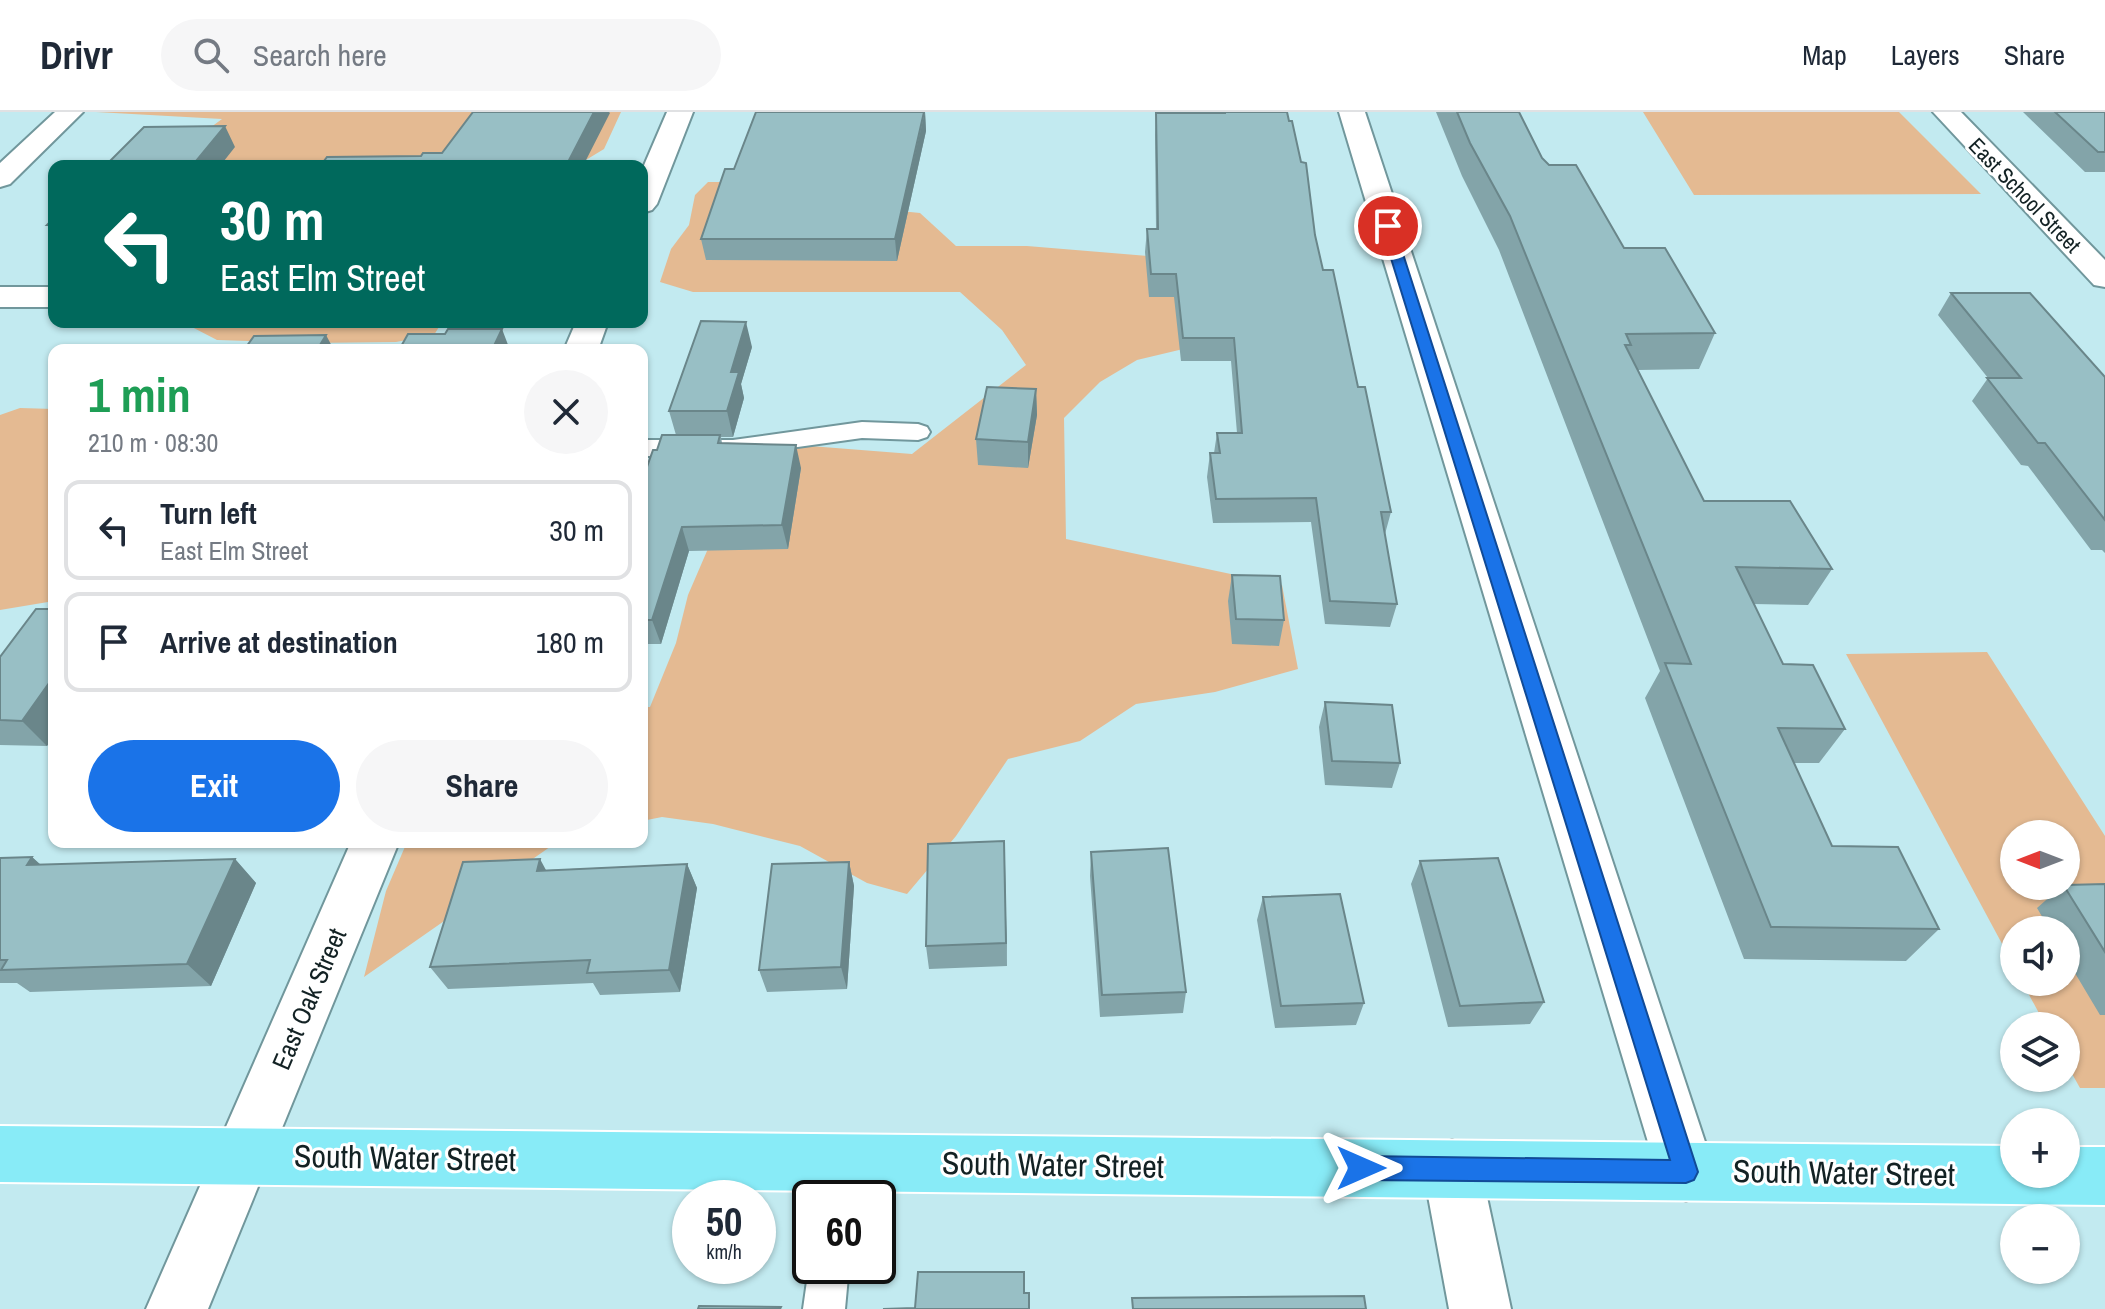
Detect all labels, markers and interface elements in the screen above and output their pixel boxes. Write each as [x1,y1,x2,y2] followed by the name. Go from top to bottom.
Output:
[161,19,721,91] search box
[40,30,113,81] text: Drivr
[189,33,233,77] icon: search
[253,35,387,75] text: Search here
[1802,36,1847,74] text: Map
[1891,36,1960,74] text: Layers
[2004,36,2065,74] text: Share
[1962,131,2088,259] street label: East School Street
[220,182,325,257] text: 30 m
[88,192,192,296] icon: left
[1354,192,1422,260] pin
[1366,204,1410,248] icon: arrive
[220,254,425,302] text: East Elm Street
[88,362,191,427] text: 1 min
[524,370,608,454] button: close
[88,425,218,460] text: 210 m · 08:30
[160,493,257,533] text: Turn left
[92,508,136,552] icon: left
[549,510,604,550] text: 30 m
[160,533,308,568] text: East Elm Street
[92,620,136,664] icon: arrive
[160,622,398,662] text: Arrive at destination
[536,622,604,662] text: 180 m
[88,740,340,832] button: Exit
[356,740,608,832] button: Share
[2000,820,2080,900] north arrow
[2000,820,2080,1284] map controls
[2000,916,2080,996] button: sound
[263,923,354,1075] street label: East Oak Street
[2000,1012,2080,1092] button: layers
[2000,1108,2080,1188] button: +
[1319,1126,1403,1210] position arrow
[294,1134,516,1181] street label: South Water Street
[942,1141,1164,1188] street label: South Water Street
[1733,1149,1955,1196] street label: South Water Street
[792,1180,896,1284] speed limit sign: 60
[706,1195,742,1248] text: 50
[2000,1204,2080,1284] button: −
[706,1238,742,1265] text: km/h

